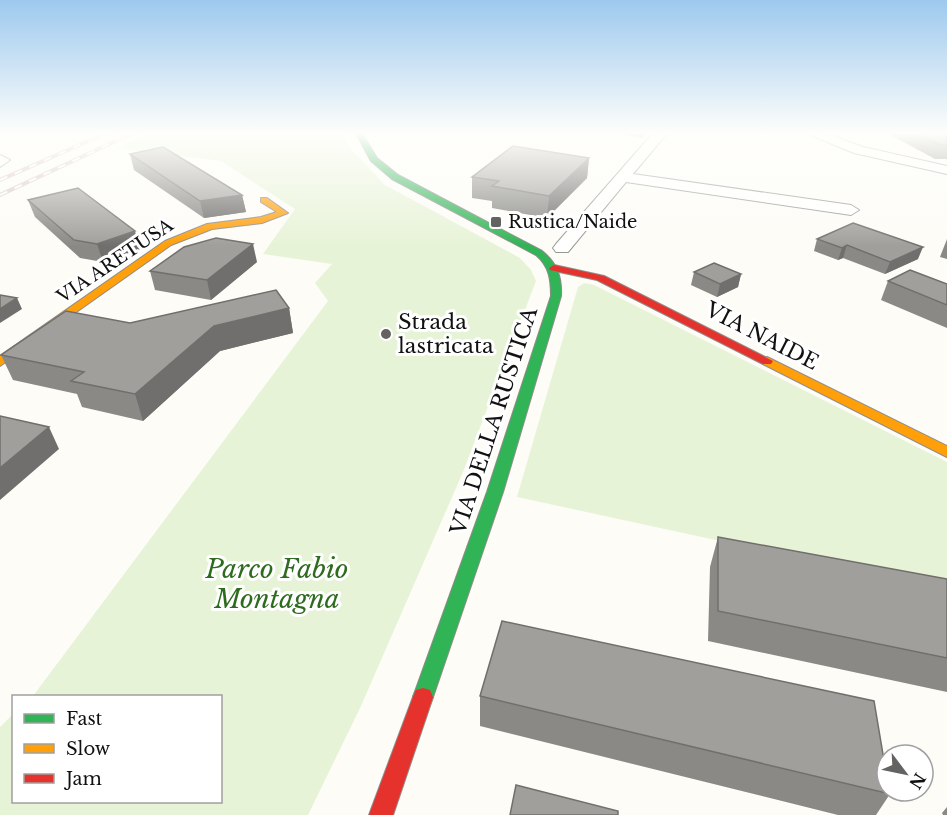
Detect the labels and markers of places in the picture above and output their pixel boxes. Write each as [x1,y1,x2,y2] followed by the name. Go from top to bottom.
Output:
[508,211,637,233] place label: Rustica/Naide
[489,215,503,229] marker: Rustica/Naide
[398,309,494,359] place label: Strada lastricata
[379,327,393,341] marker: Strada lastricata

